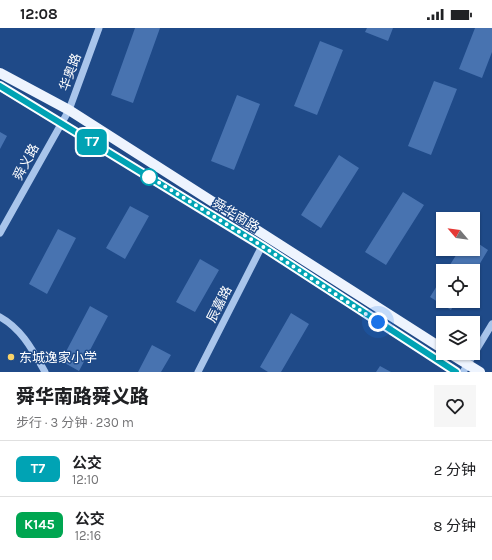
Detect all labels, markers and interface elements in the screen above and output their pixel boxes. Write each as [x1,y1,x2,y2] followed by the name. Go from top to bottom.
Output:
[20,5,58,23] text: 12:08
[56,51,84,93] street label: 华奥路
[74,129,110,155] line badge: T7
[85,133,99,150] text: T7
[10,141,42,183] street label: 舜义路
[140,168,158,186] unlabelled marker
[210,195,262,235] street label: 舜华南路
[436,212,480,256] north arrow
[436,212,480,360] map controls
[436,264,480,308] button: locate
[203,283,235,325] street label: 辰嘉路
[368,312,388,332] your location
[436,316,480,360] button: layers
[19,350,97,365] place label: 东城逸家小学
[6,352,16,362] marker: 东城逸家小学
[434,385,476,427] button: heart
[16,386,149,408] text: 舜华南路舜义路
[16,415,134,430] text: 步行 · 3 分钟 · 230 m
[72,454,102,472] text: 公交
[31,460,45,477] text: T7
[434,461,476,479] text: 2 分钟
[72,472,99,487] text: 12:10
[75,510,105,528] text: 公交
[24,516,55,533] text: K145
[433,517,476,535] text: 8 分钟
[75,528,101,543] text: 12:16

